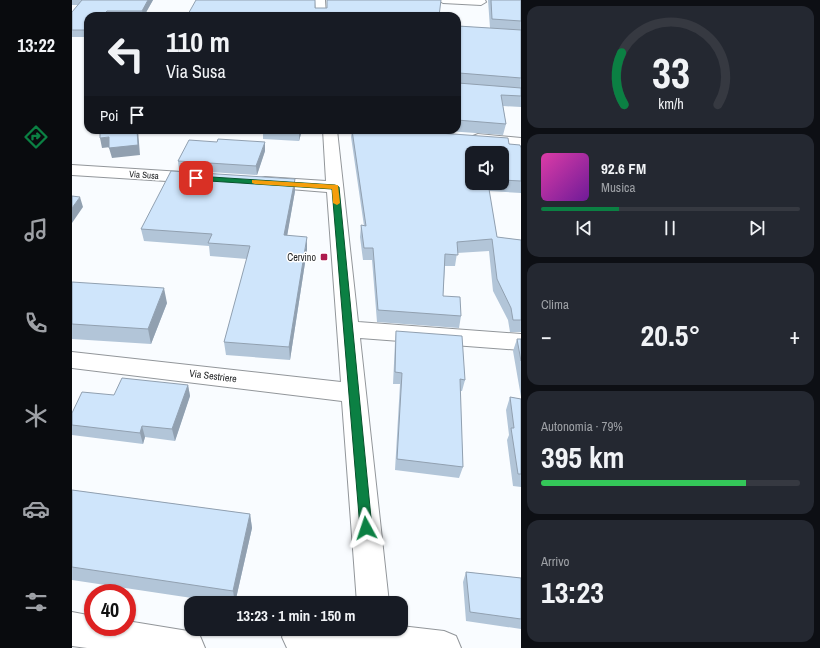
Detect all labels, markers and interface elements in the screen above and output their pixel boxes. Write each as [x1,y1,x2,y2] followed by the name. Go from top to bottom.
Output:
[166,23,230,61] text: 110 m
[100,28,152,80] icon: left
[17,33,55,58] text: 13:22
[652,45,689,101] text: 33
[166,59,226,84] text: Via Susa
[658,94,683,113] text: km/h
[126,104,148,126] icon: arrive
[100,105,118,126] text: Poi
[22,123,50,151] icon: directions
[465,146,509,190] map controls
[465,146,509,190] button: sound
[601,158,646,179] text: 92.6 FM
[179,161,213,195] pin
[185,167,207,189] icon: arrive
[129,168,159,182] street label: Via Susa
[601,179,635,196] text: Musica
[22,216,50,244] icon: music
[573,217,595,239] icon: previous
[659,217,681,239] icon: pause
[746,217,768,239] icon: next
[287,251,316,264] place label: Cervino
[319,252,329,262] marker: Cervino
[541,296,569,313] text: Clima
[22,309,50,337] icon: phone
[641,315,700,355] text: 20.5°
[541,321,552,351] text: −
[789,321,800,351] text: +
[189,367,238,385] street label: Via Sestriere
[22,402,50,430] icon: climate
[541,418,623,435] text: Autonomia · 79%
[541,437,624,477] text: 395 km
[22,495,50,523] icon: car
[345,507,387,549] position arrow
[541,553,569,570] text: Arrivo
[541,572,604,612] text: 13:23
[84,584,136,636] speed limit sign: 40
[22,588,50,616] icon: filters
[237,605,355,626] text: 13:23 · 1 min · 150 m

